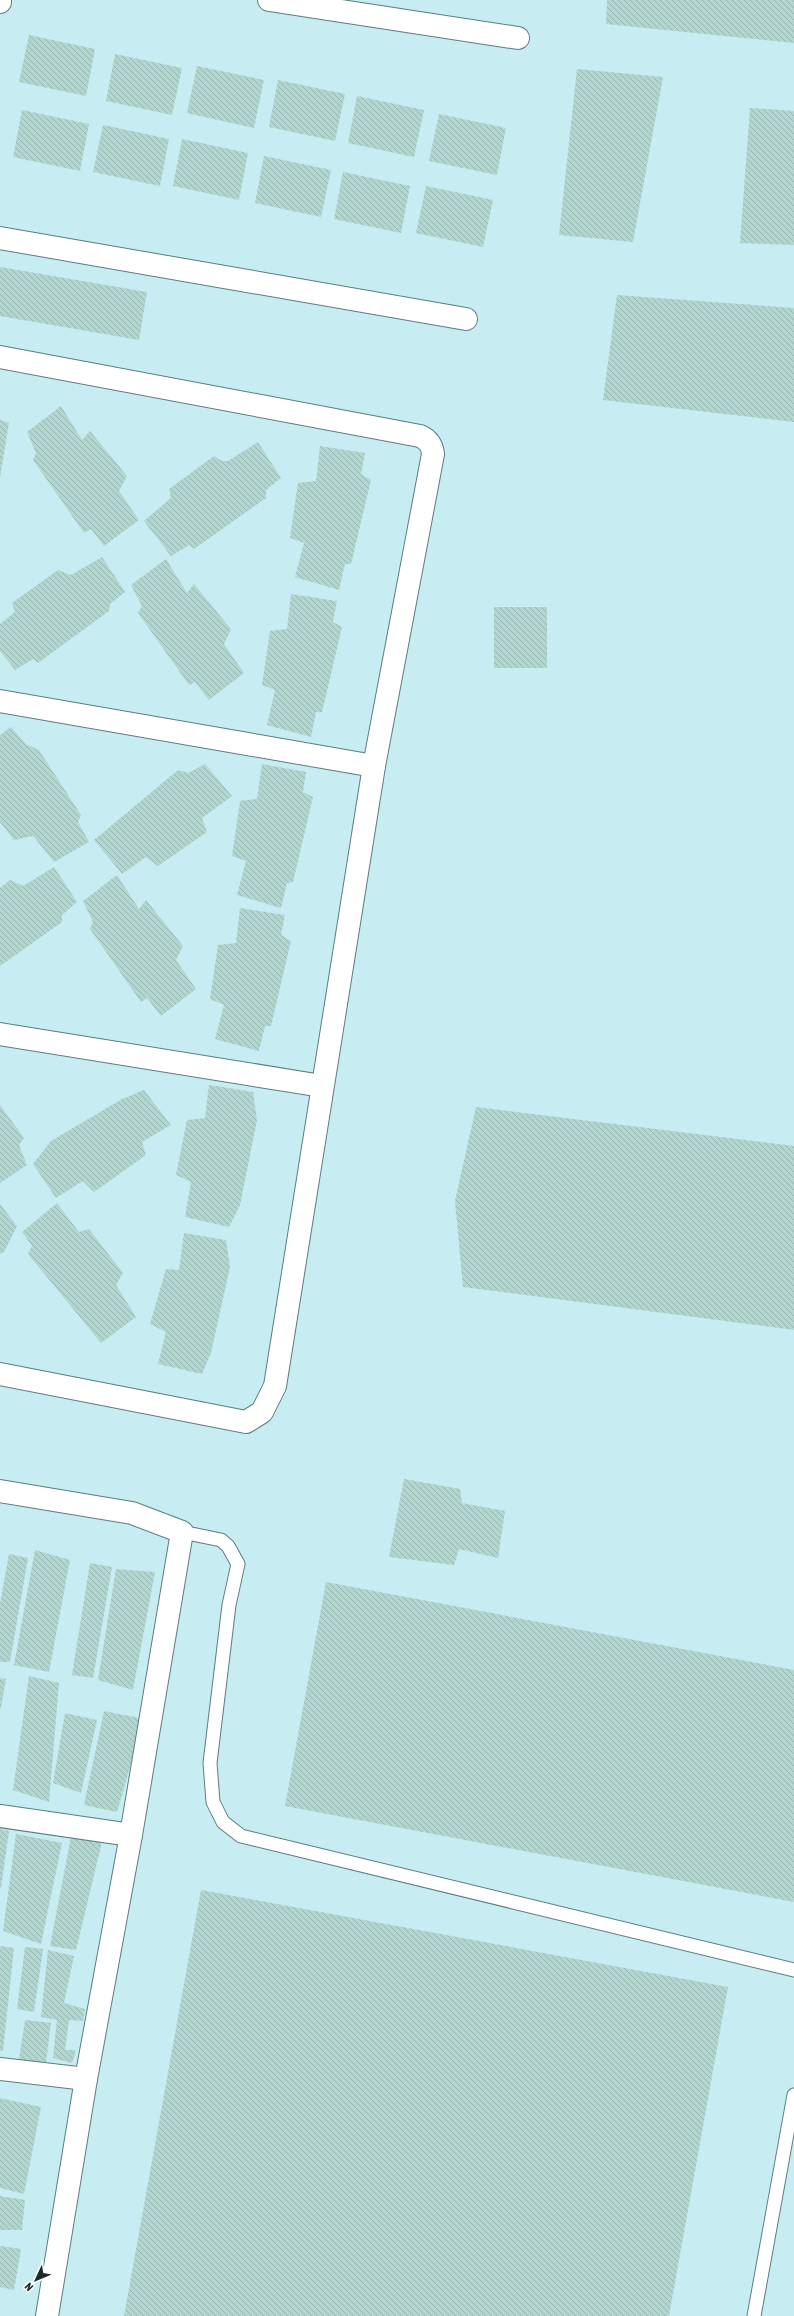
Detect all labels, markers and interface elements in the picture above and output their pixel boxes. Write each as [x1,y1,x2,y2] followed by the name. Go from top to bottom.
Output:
[16,2260,56,2300] north arrow
[22,2280,35,2293] text: N

